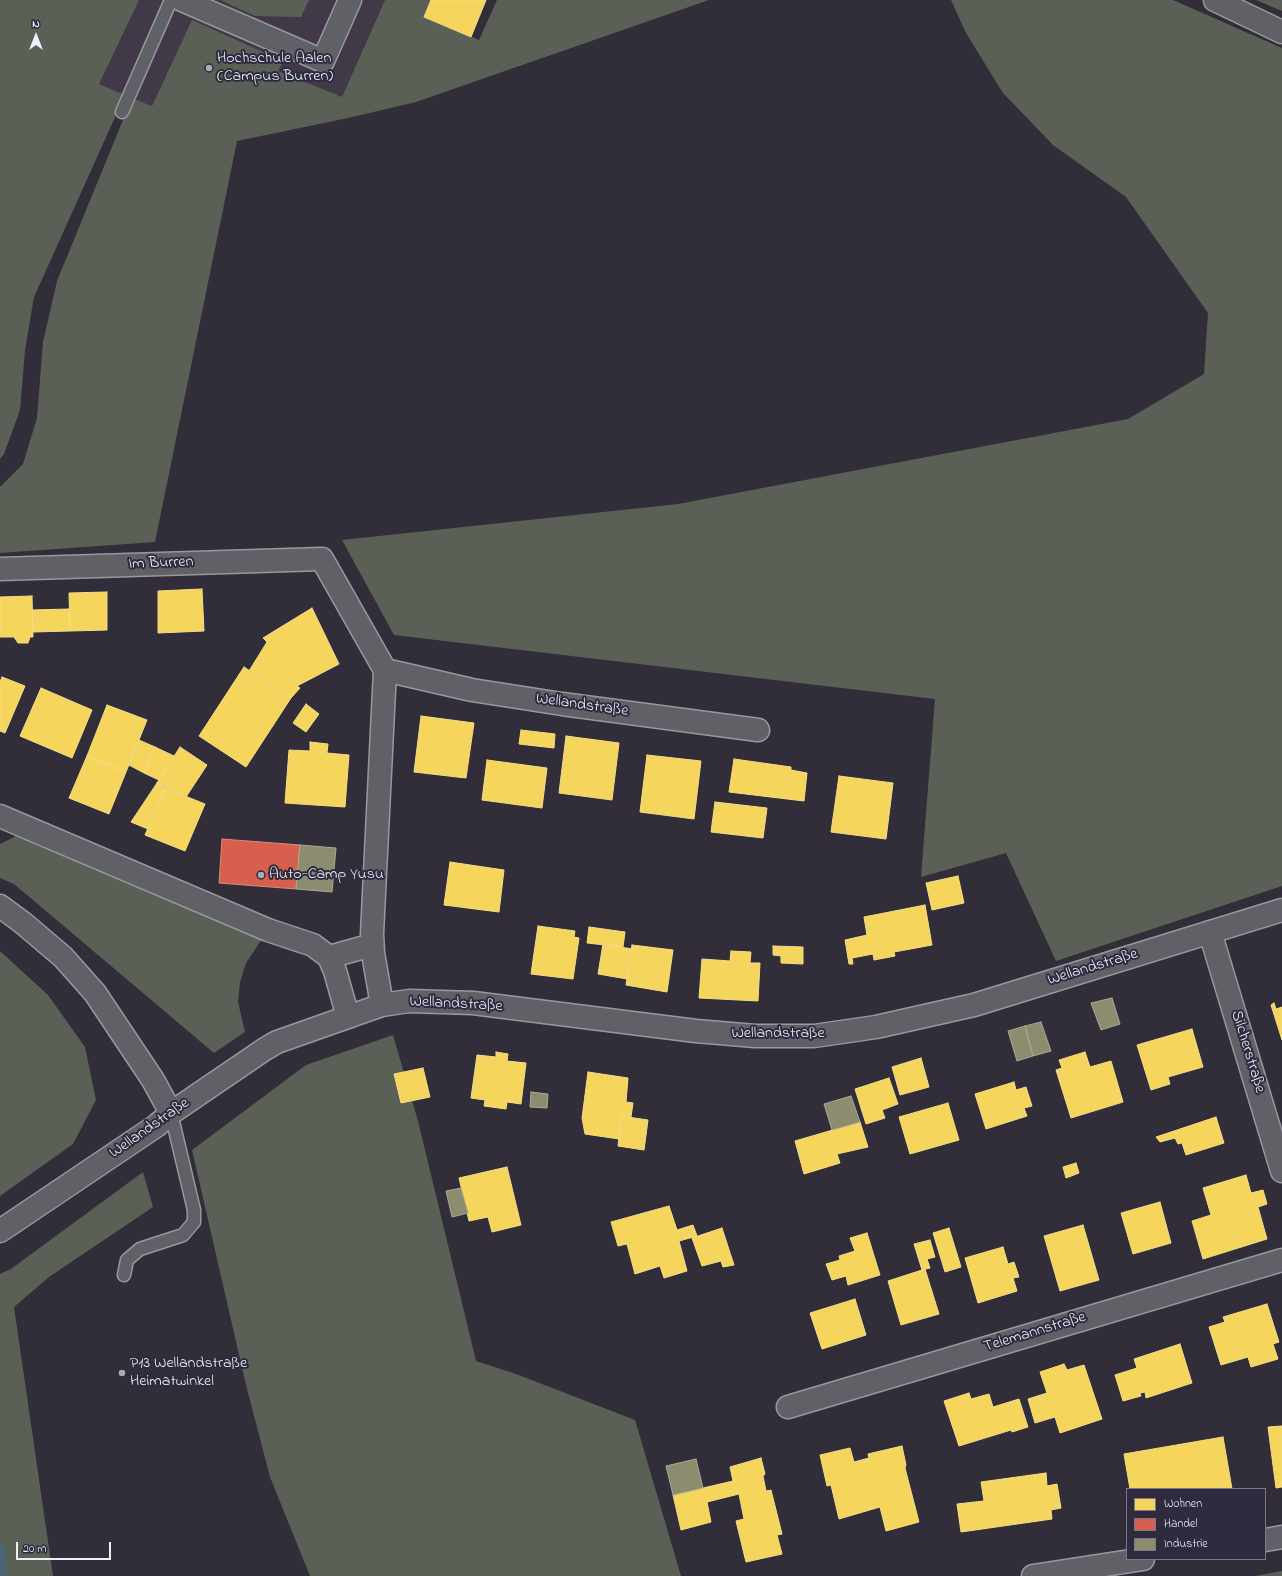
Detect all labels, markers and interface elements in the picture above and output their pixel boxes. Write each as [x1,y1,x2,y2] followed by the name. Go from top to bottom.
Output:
[16,16,56,56] north arrow
[32,16,40,32] text: N
[217,49,333,87] place label: Hochschule Aalen (Campus Burren)
[204,63,214,73] marker: Hochschule Aalen (Campus Burren)
[128,553,194,575] street label: Im Burren
[535,690,629,722] street label: Wellandstraße
[269,865,384,885] place label: Auto-Camp Yusu
[256,870,266,880] marker: Auto-Camp Yusu
[1046,945,1140,991] street label: Wellandstraße
[409,993,503,1017] street label: Wellandstraße
[1225,1008,1269,1096] street label: Silcherstraße
[731,1024,825,1044] street label: Wellandstraße
[106,1094,194,1164] street label: Wellandstraße
[982,1308,1088,1358] street label: Telemannstraße
[130,1354,247,1392] place label: P13 Wellandstraße Heimatwinkel
[117,1368,127,1378] marker: P13 Wellandstraße Heimatwinkel
[1126,1488,1266,1560] legend
[1164,1495,1202,1513] text: Wohnen
[1164,1515,1198,1533] text: Handel
[18,1534,113,1560] scale bar
[1164,1535,1208,1553] text: Industrie
[23,1540,46,1558] text: 20 m

